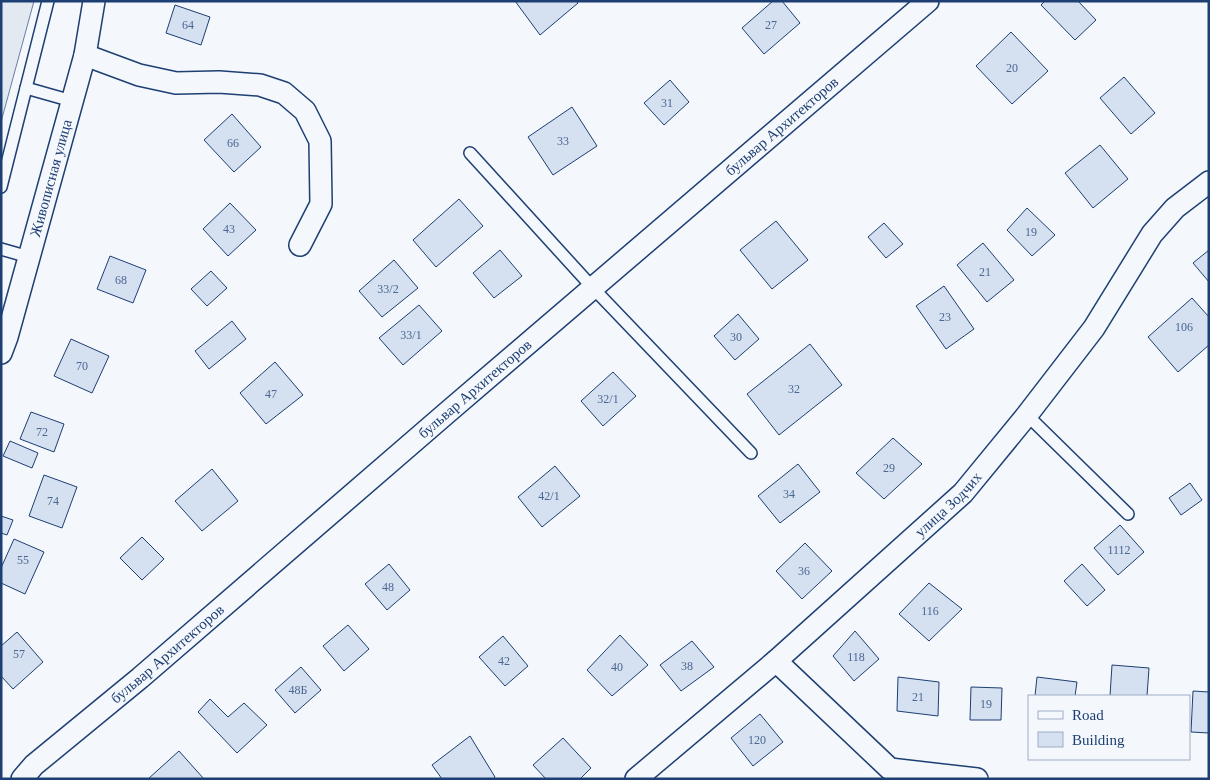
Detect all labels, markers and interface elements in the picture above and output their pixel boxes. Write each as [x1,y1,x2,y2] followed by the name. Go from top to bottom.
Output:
[182,18,194,32] house number: 64
[765,18,777,32] house number: 27
[1006,61,1018,75] house number: 20
[722,74,841,179] street label: бульвар Архитекторов
[661,96,673,110] house number: 31
[27,117,75,239] street label: Живописная улица
[557,134,569,148] house number: 33
[227,136,239,150] house number: 66
[223,222,235,236] house number: 43
[1025,225,1037,239] house number: 19
[979,265,991,279] house number: 21
[115,273,127,287] house number: 68
[377,282,399,296] house number: 33/2
[939,310,951,324] house number: 23
[1175,320,1193,334] house number: 106
[400,328,422,342] house number: 33/1
[730,330,742,344] house number: 30
[415,336,534,442] street label: бульвар Архитекторов
[76,359,88,373] house number: 70
[788,382,800,396] house number: 32
[265,387,277,401] house number: 47
[597,392,619,406] house number: 32/1
[36,425,48,439] house number: 72
[883,461,895,475] house number: 29
[912,469,985,540] street label: улица Зодчих
[783,487,795,501] house number: 34
[538,489,560,503] house number: 42/1
[47,494,59,508] house number: 74
[1107,543,1131,557] house number: 1112
[17,553,29,567] house number: 55
[798,564,810,578] house number: 36
[382,580,394,594] house number: 48
[108,601,227,707] street label: бульвар Архитекторов
[921,604,939,618] house number: 116
[13,647,25,661] house number: 57
[847,650,865,664] house number: 118
[498,654,510,668] house number: 42
[681,659,693,673] house number: 38
[611,660,623,674] house number: 40
[289,683,308,697] house number: 48Б
[912,690,924,704] house number: 21
[1028,695,1190,760] legend
[980,697,992,711] house number: 19
[1072,707,1104,723] text: Road
[1072,732,1125,748] text: Building
[748,733,766,747] house number: 120

